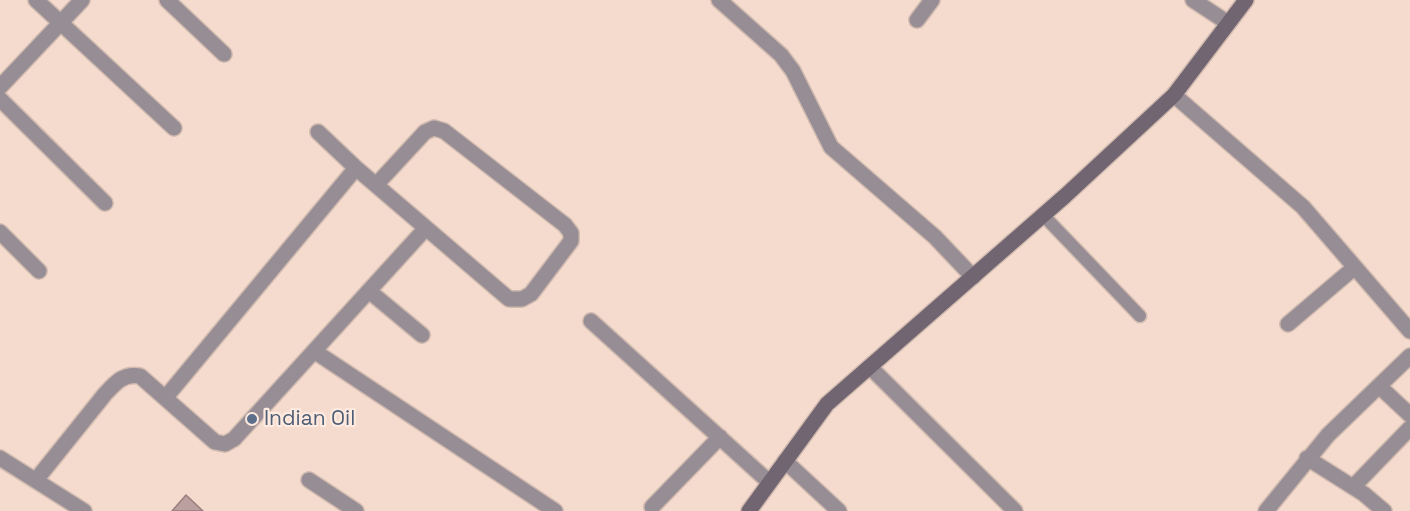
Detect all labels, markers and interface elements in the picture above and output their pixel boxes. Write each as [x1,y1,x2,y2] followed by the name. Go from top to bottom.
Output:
[264,406,355,432] place label: Indian Oil
[245,412,259,426] marker: Indian Oil

